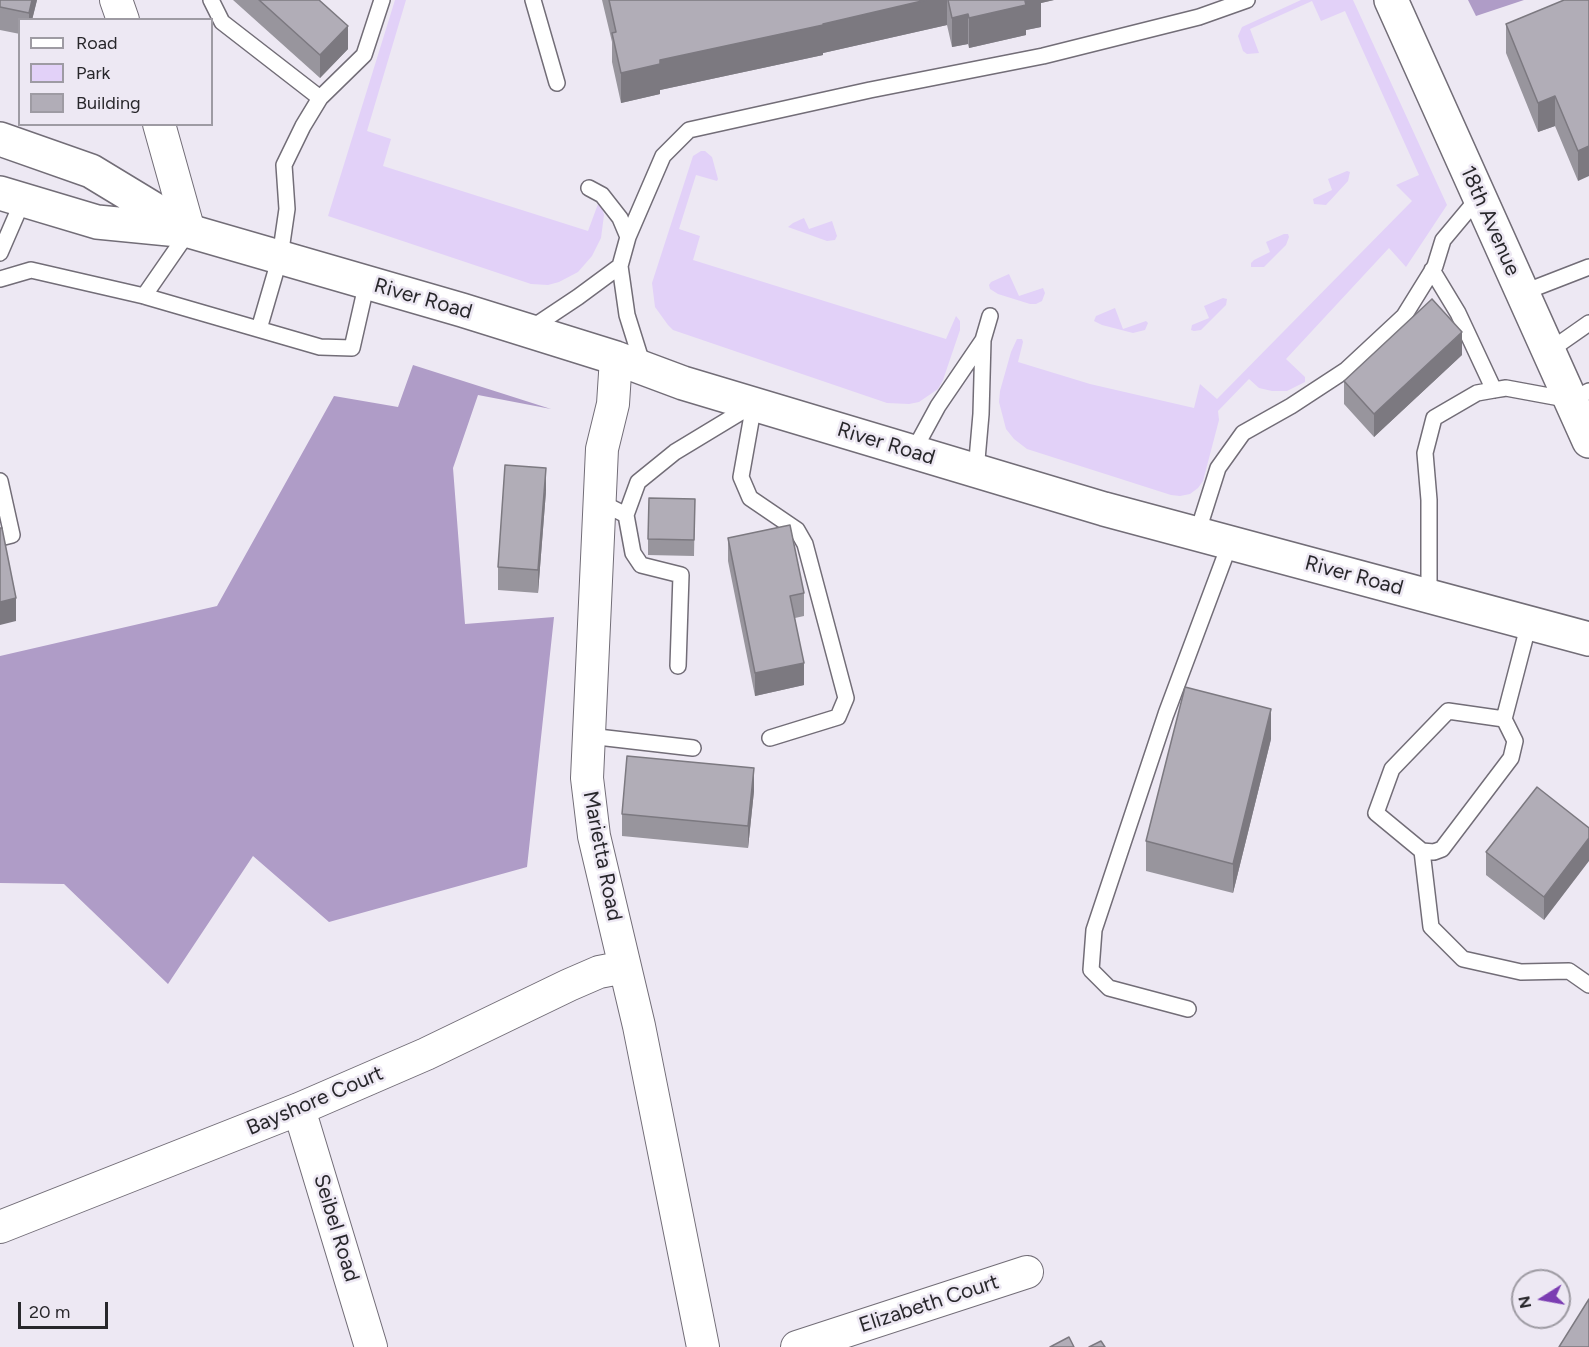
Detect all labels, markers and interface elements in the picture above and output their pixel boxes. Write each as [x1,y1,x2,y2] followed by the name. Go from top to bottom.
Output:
[18,18,213,126] legend
[76,32,117,54] text: Road
[76,62,110,84] text: Park
[76,92,141,114] text: Building
[1455,162,1525,280] street label: 18th Avenue
[371,273,475,325] street label: River Road
[834,417,938,471] street label: River Road
[1302,551,1406,601] street label: River Road
[577,789,627,923] street label: Marietta Road
[243,1061,387,1141] street label: Bayshore Court
[308,1171,364,1285] street label: Seibel Road
[1511,1269,1571,1329] north arrow
[856,1270,1002,1338] street label: Elizabeth Court
[21,1290,111,1328] scale bar
[1514,1294,1535,1310] text: N
[29,1301,70,1323] text: 20 m

